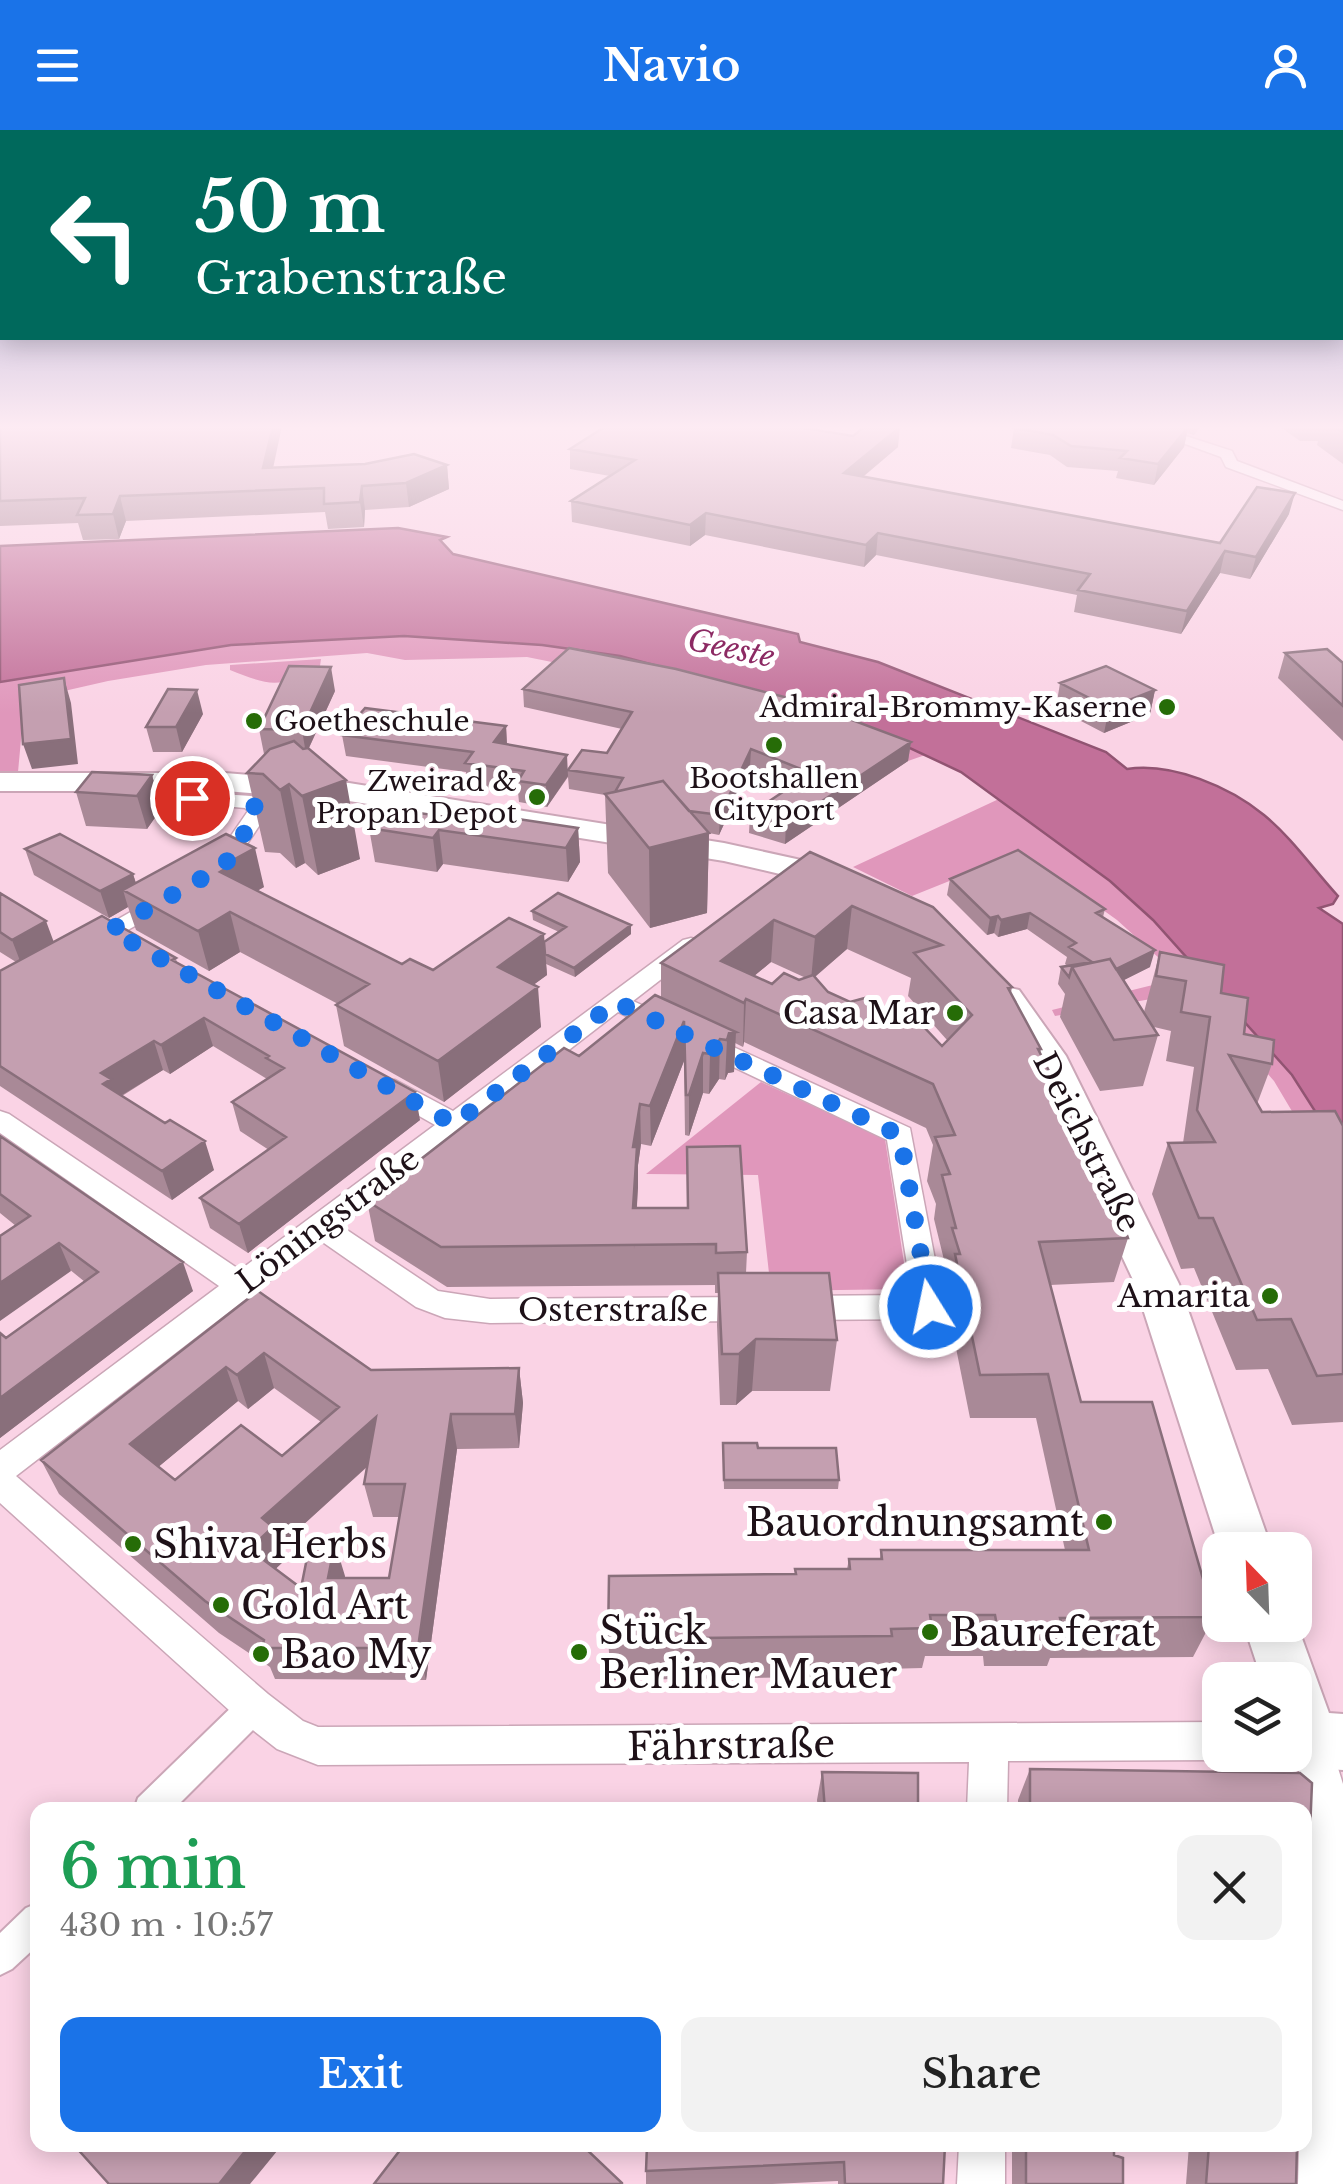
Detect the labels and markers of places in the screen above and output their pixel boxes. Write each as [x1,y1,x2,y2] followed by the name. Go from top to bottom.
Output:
[758,690,1147,725] place label: Admiral-Brommy-Kaserne
[1156,696,1178,718] marker: Admiral-Brommy-Kaserne
[274,704,470,739] place label: Goetheschule
[243,710,265,732] marker: Goetheschule
[763,734,785,756] marker: Bootshallen Cityport
[150,756,235,841] pin
[689,761,859,828] place label: Bootshallen Cityport
[316,764,517,831] place label: Zweirad & Propan Depot
[526,786,548,808] marker: Zweirad & Propan Depot
[783,993,936,1033] place label: Casa Mar
[944,1002,966,1024] marker: Casa Mar
[1116,1276,1250,1316] place label: Amarita
[1259,1285,1281,1307] marker: Amarita
[746,1499,1085,1546] place label: Bauordnungsamt
[1093,1511,1115,1533] marker: Bauordnungsamt
[153,1521,387,1568] place label: Shiva Herbs
[122,1533,144,1555] marker: Shiva Herbs
[241,1582,409,1629] place label: Gold Art
[210,1594,232,1616] marker: Gold Art
[599,1607,897,1698] place label: Stück Berliner Mauer
[950,1609,1156,1656] place label: Baureferat
[919,1621,941,1643] marker: Baureferat
[281,1631,432,1678] place label: Bao My
[568,1641,590,1663] marker: Stück Berliner Mauer
[250,1643,272,1665] marker: Bao My

